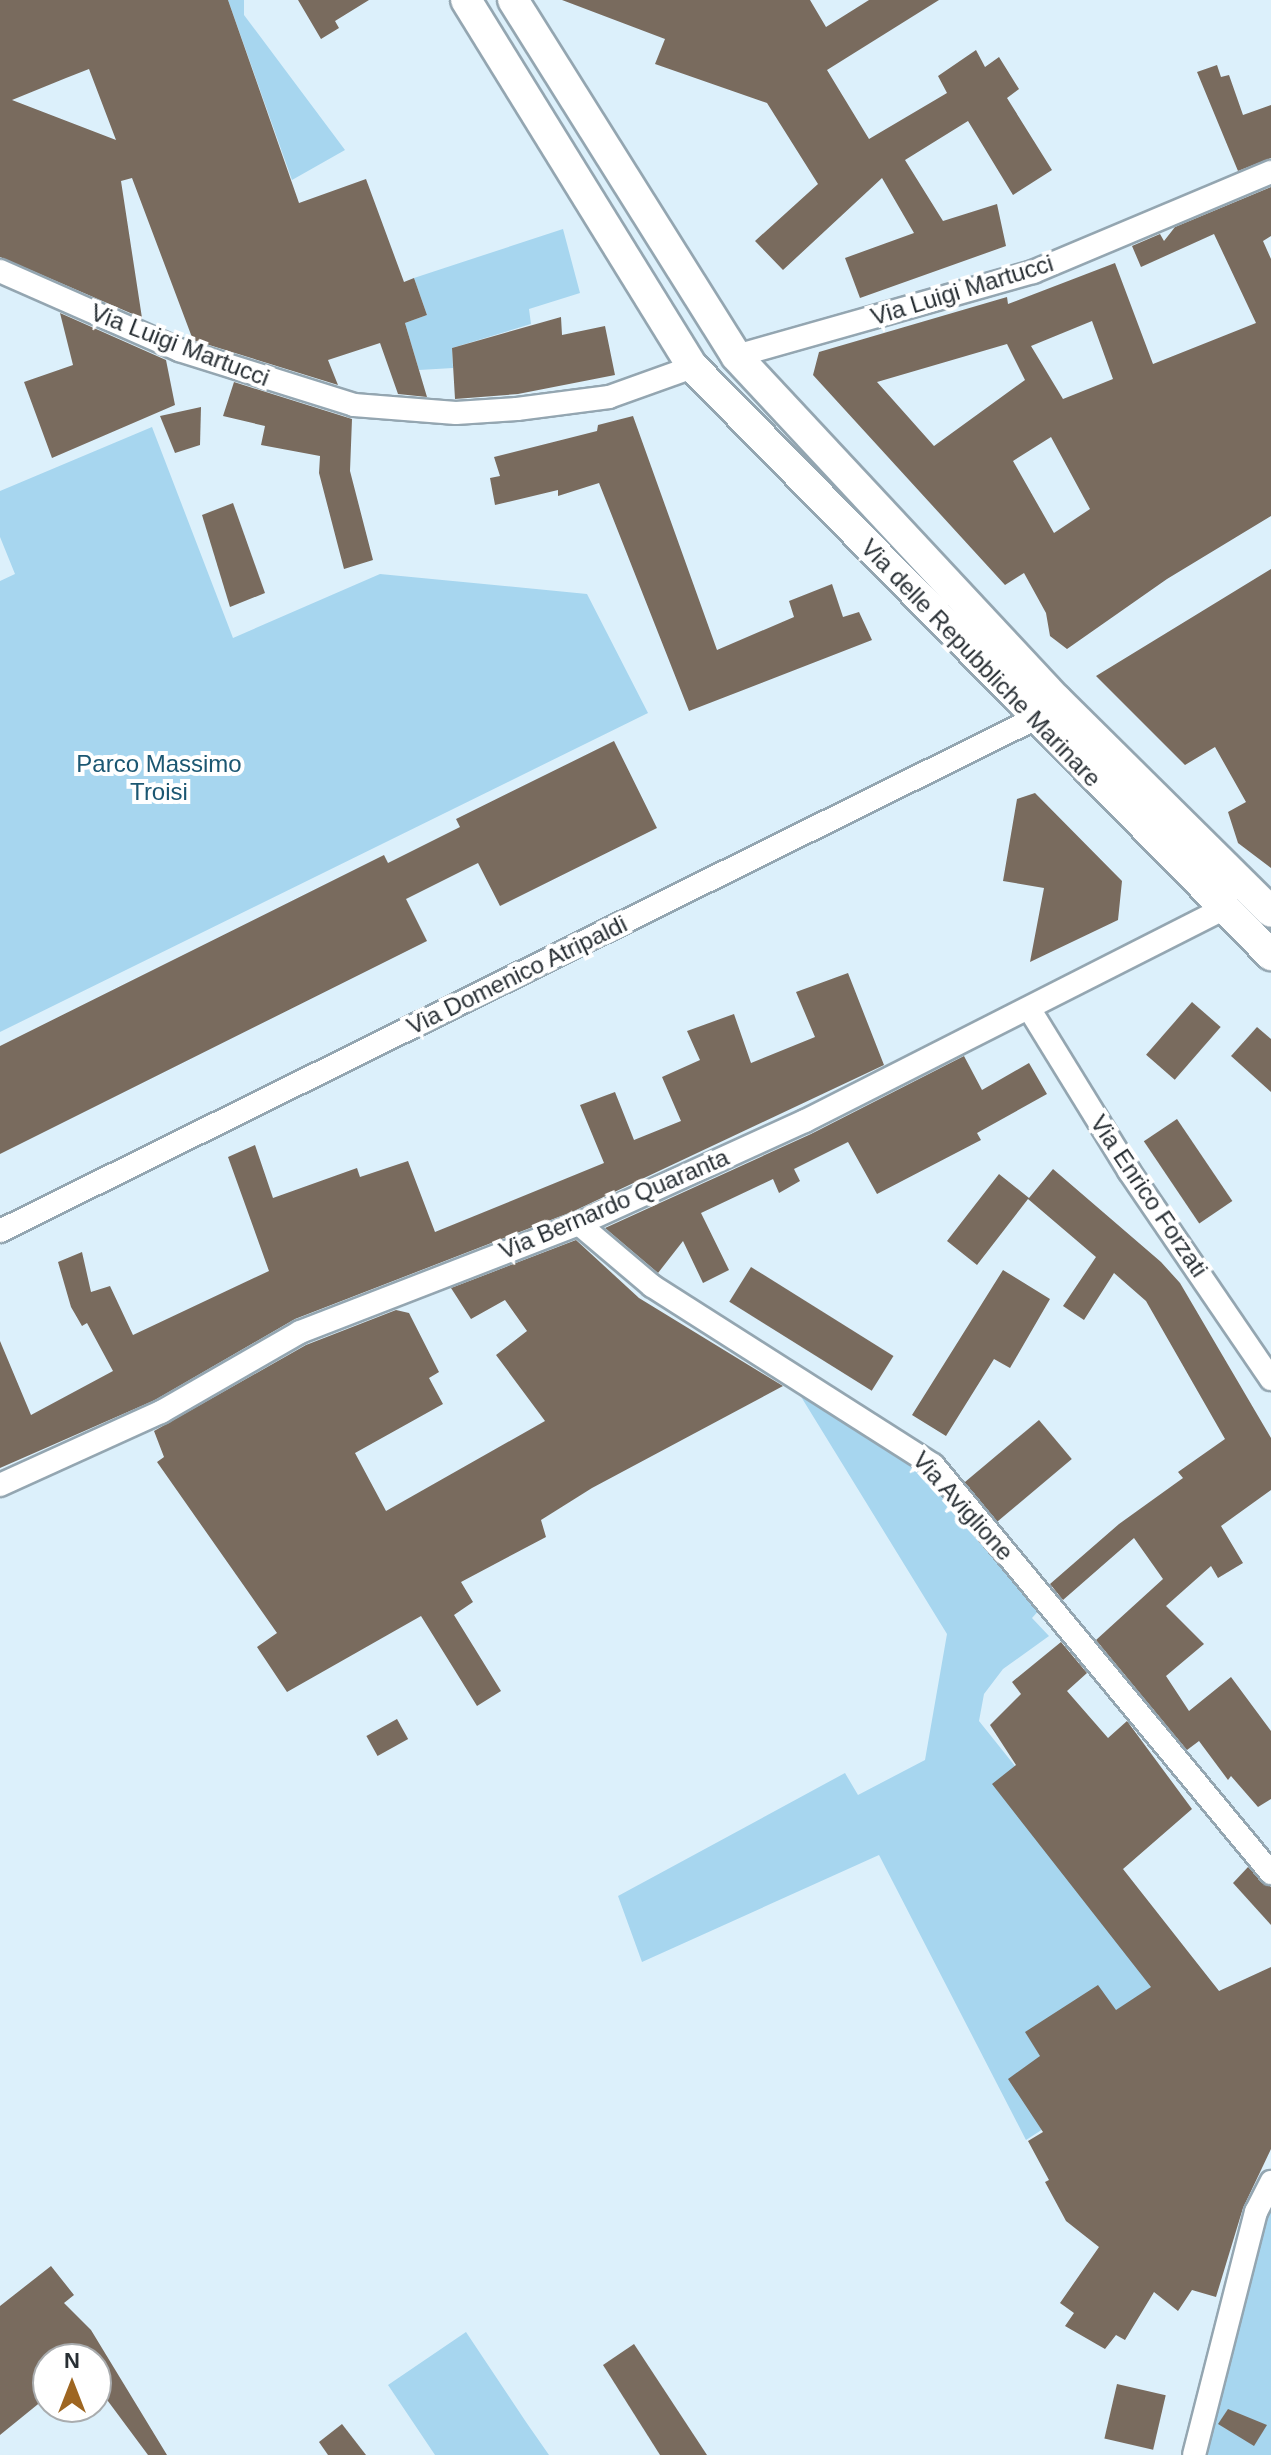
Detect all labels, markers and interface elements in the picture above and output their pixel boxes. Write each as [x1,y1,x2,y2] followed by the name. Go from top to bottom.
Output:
[867,249,1057,331] street label: Via Luigi Martucci
[87,298,273,392] street label: Via Luigi Martucci
[855,533,1107,793] street label: Via delle Repubbliche Marinare
[76,750,242,806] park label: Parco Massimo Troisi
[402,909,632,1041] street label: Via Domenico Atripaldi
[1084,1110,1214,1282] street label: Via Enrico Forzati
[495,1143,733,1265] street label: Via Bernardo Quaranta
[906,1445,1020,1567] street label: Via Aviglione
[32,2343,112,2423] north arrow
[64,2348,80,2373] text: N

